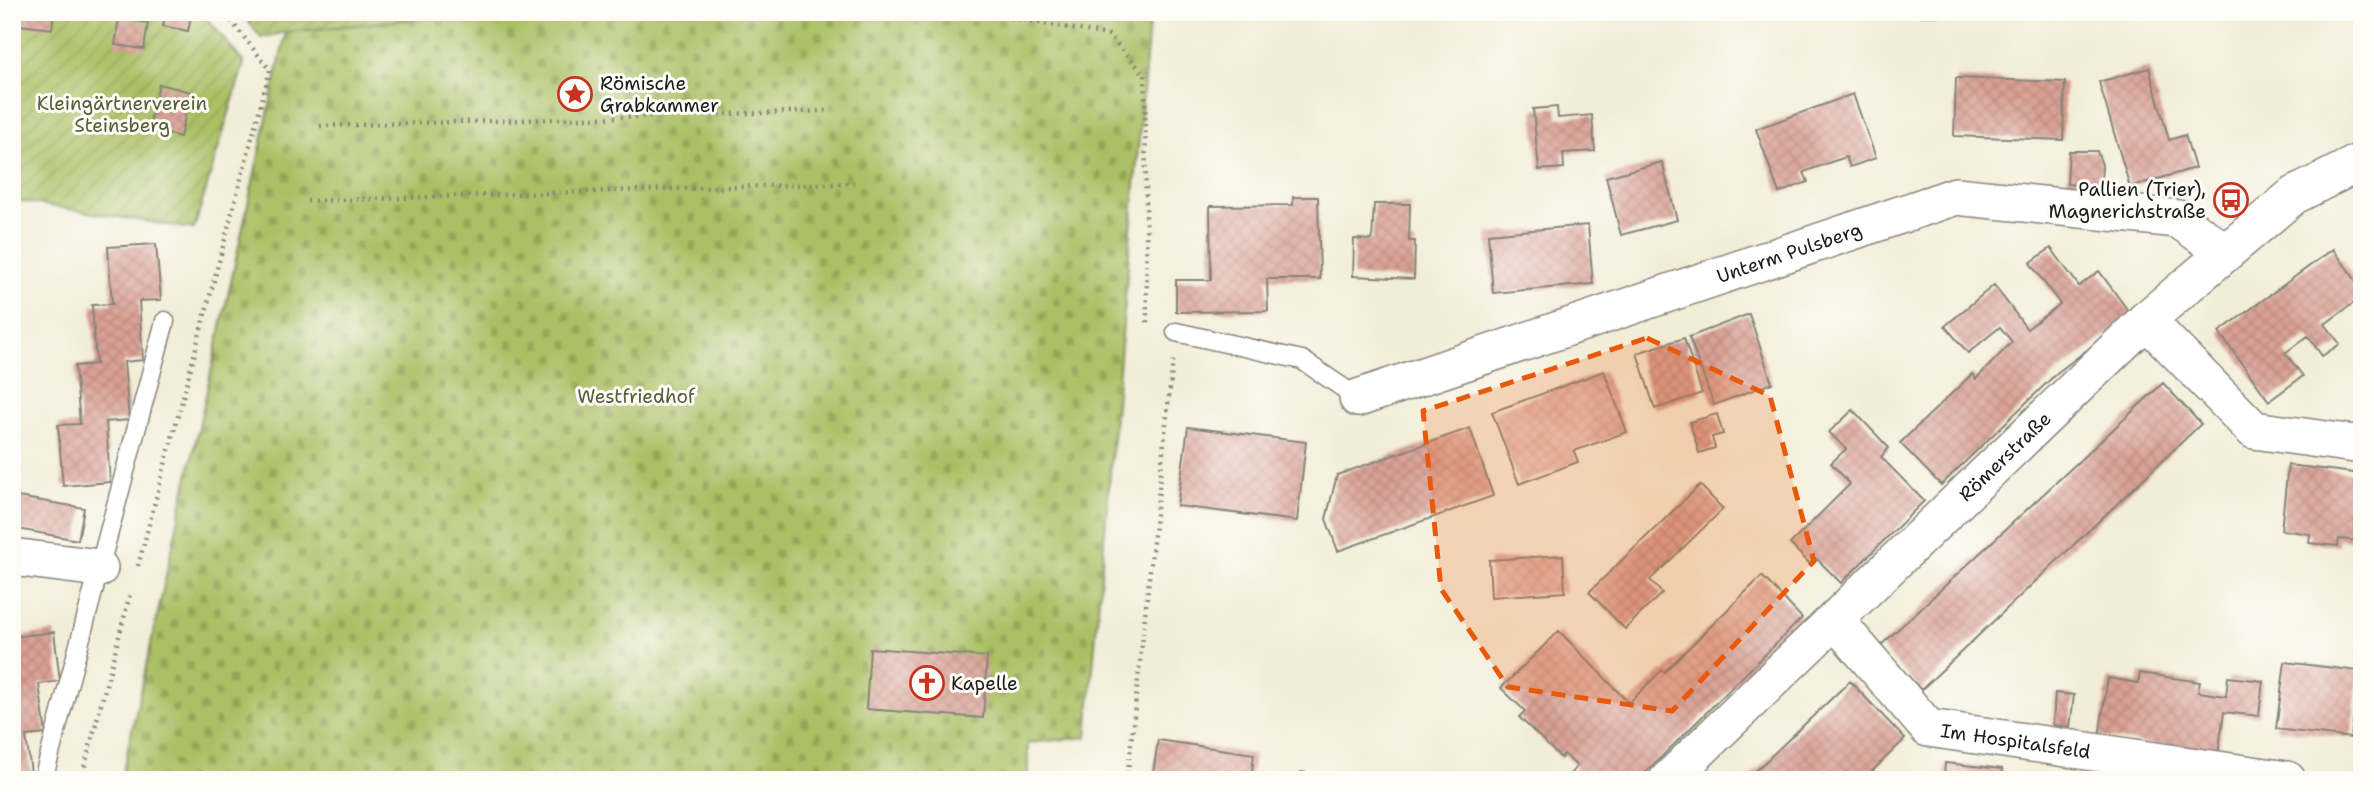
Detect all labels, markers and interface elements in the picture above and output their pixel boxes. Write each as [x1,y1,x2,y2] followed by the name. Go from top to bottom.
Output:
[600,71,719,118] place label: Römische Grabkammer
[556,75,594,113] place icon: Römische Grabkammer
[37,91,207,138] park label: Kleingärtnerverein Steinsberg
[2049,177,2206,224] place label: Pallien (Trier), Magnerichstraße
[2212,181,2250,219] bus stop icon: Pallien (Trier), Magnerichstraße
[1713,216,1865,288] street label: Unterm Pulsberg
[577,384,696,409] park label: Westfriedhof
[1953,406,2056,506] street label: Römerstraße
[908,664,946,702] church icon: Kapelle
[951,671,1018,696] place label: Kapelle
[1939,717,2092,764] street label: Im Hospitalsfeld

